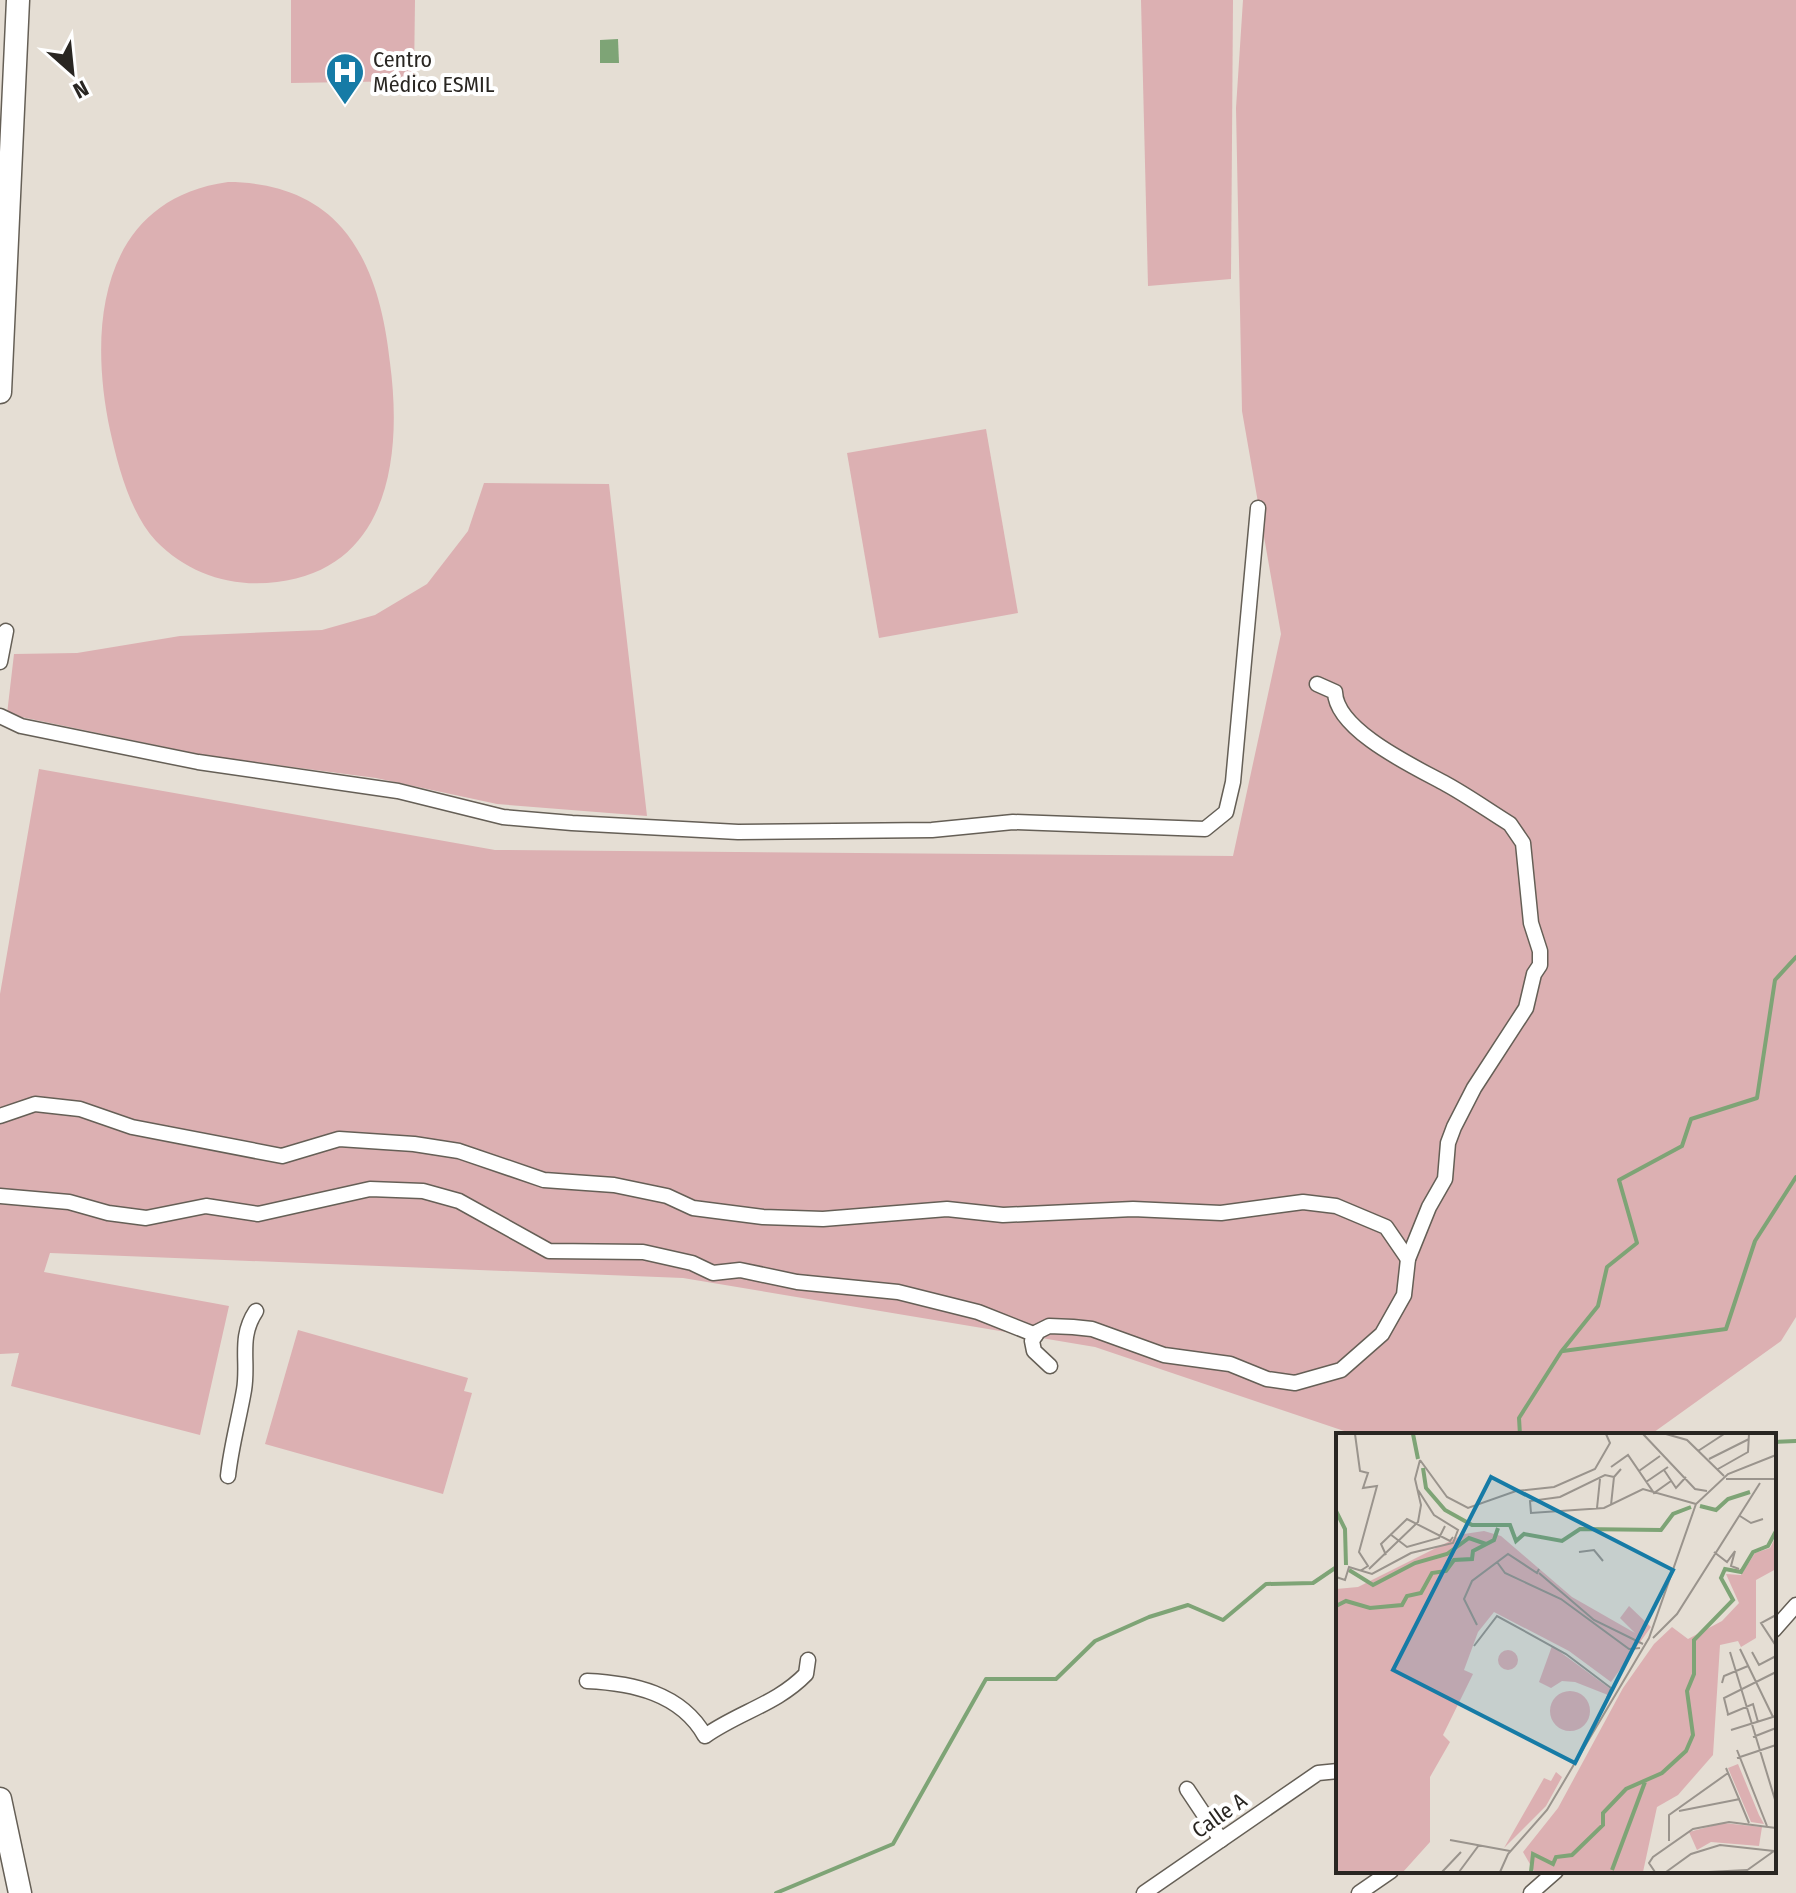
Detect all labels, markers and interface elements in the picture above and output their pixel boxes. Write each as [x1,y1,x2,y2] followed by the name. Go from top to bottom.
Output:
[32,32,112,112] north arrow
[373,46,495,98] place label: Centro Médico ESMIL
[324,51,366,106] hospital icon: Centro Médico ESMIL
[69,74,93,104] text: N
[1336,1433,1776,1873] inset map
[1187,1787,1252,1844] street label: Calle A

